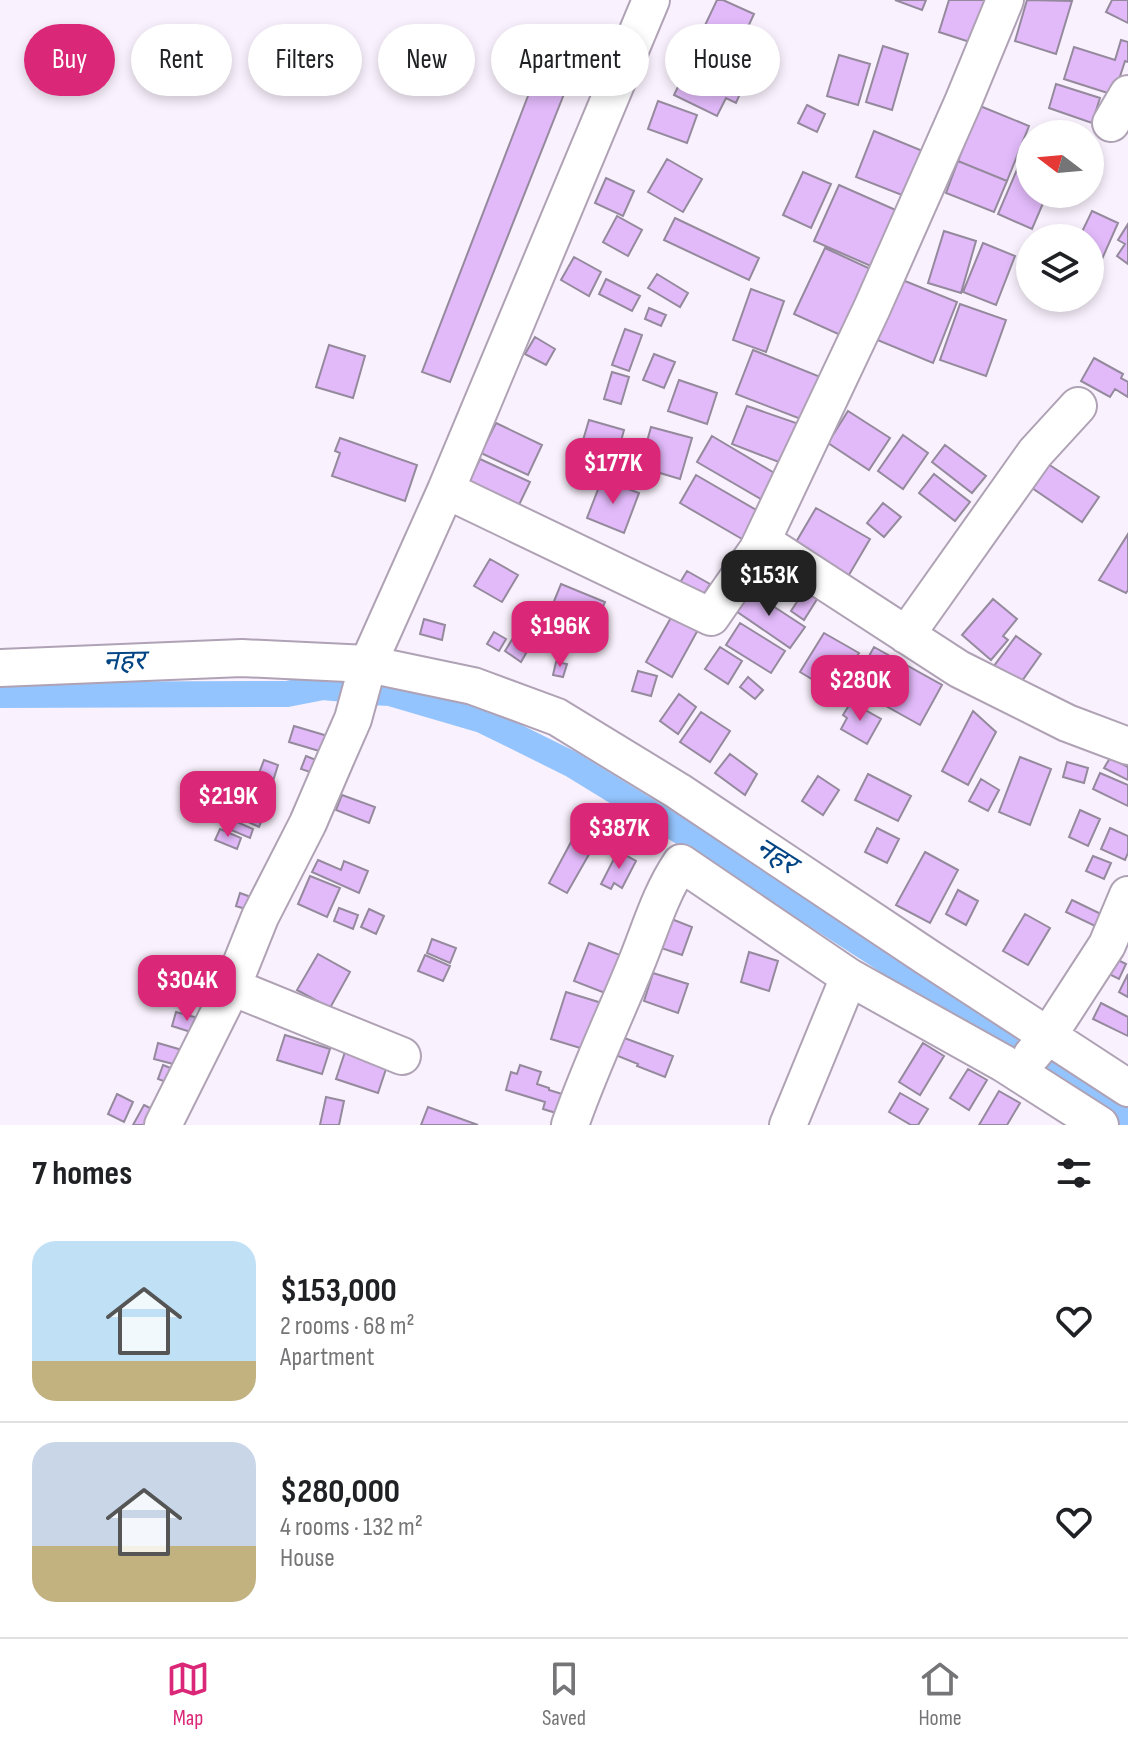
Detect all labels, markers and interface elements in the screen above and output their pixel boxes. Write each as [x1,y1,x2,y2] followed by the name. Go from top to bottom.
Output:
[24,24,115,96] chip: Buy
[131,24,232,96] chip: Rent
[248,24,362,96] chip: Filters
[378,24,475,96] chip: New
[491,24,649,96] chip: Apartment
[665,24,780,96] chip: House
[1016,120,1104,208] north arrow
[1016,120,1104,312] map controls
[1016,224,1104,312] button: layers
[557,438,669,506] pin: $177K
[583,448,643,479] text: $177K
[713,550,825,618] pin: $153K
[739,560,799,591] text: $153K
[504,601,616,669] pin: $196K
[530,611,590,642] text: $196K
[103,644,151,678] water label: नहर
[804,655,916,723] pin: $280K
[829,665,891,696] text: $280K
[172,771,284,839] pin: $219K
[198,781,258,812] text: $219K
[563,803,675,871] pin: $387K
[588,813,650,844] text: $387K
[750,831,807,884] water label: नहर
[131,955,243,1023] pin: $304K
[156,965,218,996] text: $304K
[1052,1151,1096,1195] icon: filters
[32,1153,132,1194] text: 7 homes
[280,1270,397,1311] text: $153,000
[96,1273,192,1369] icon: home
[1052,1299,1096,1343] icon: heart
[280,1311,415,1342] text: 2 rooms · 68 m²
[280,1342,374,1373] text: Apartment
[280,1471,400,1512] text: $280,000
[96,1474,192,1570] icon: home
[1052,1500,1096,1544] icon: heart
[280,1512,423,1543] text: 4 rooms · 132 m²
[280,1543,335,1574] text: House
[166,1657,210,1732] tab: Map
[542,1657,586,1732] tab: Saved
[918,1657,962,1732] tab: Home

